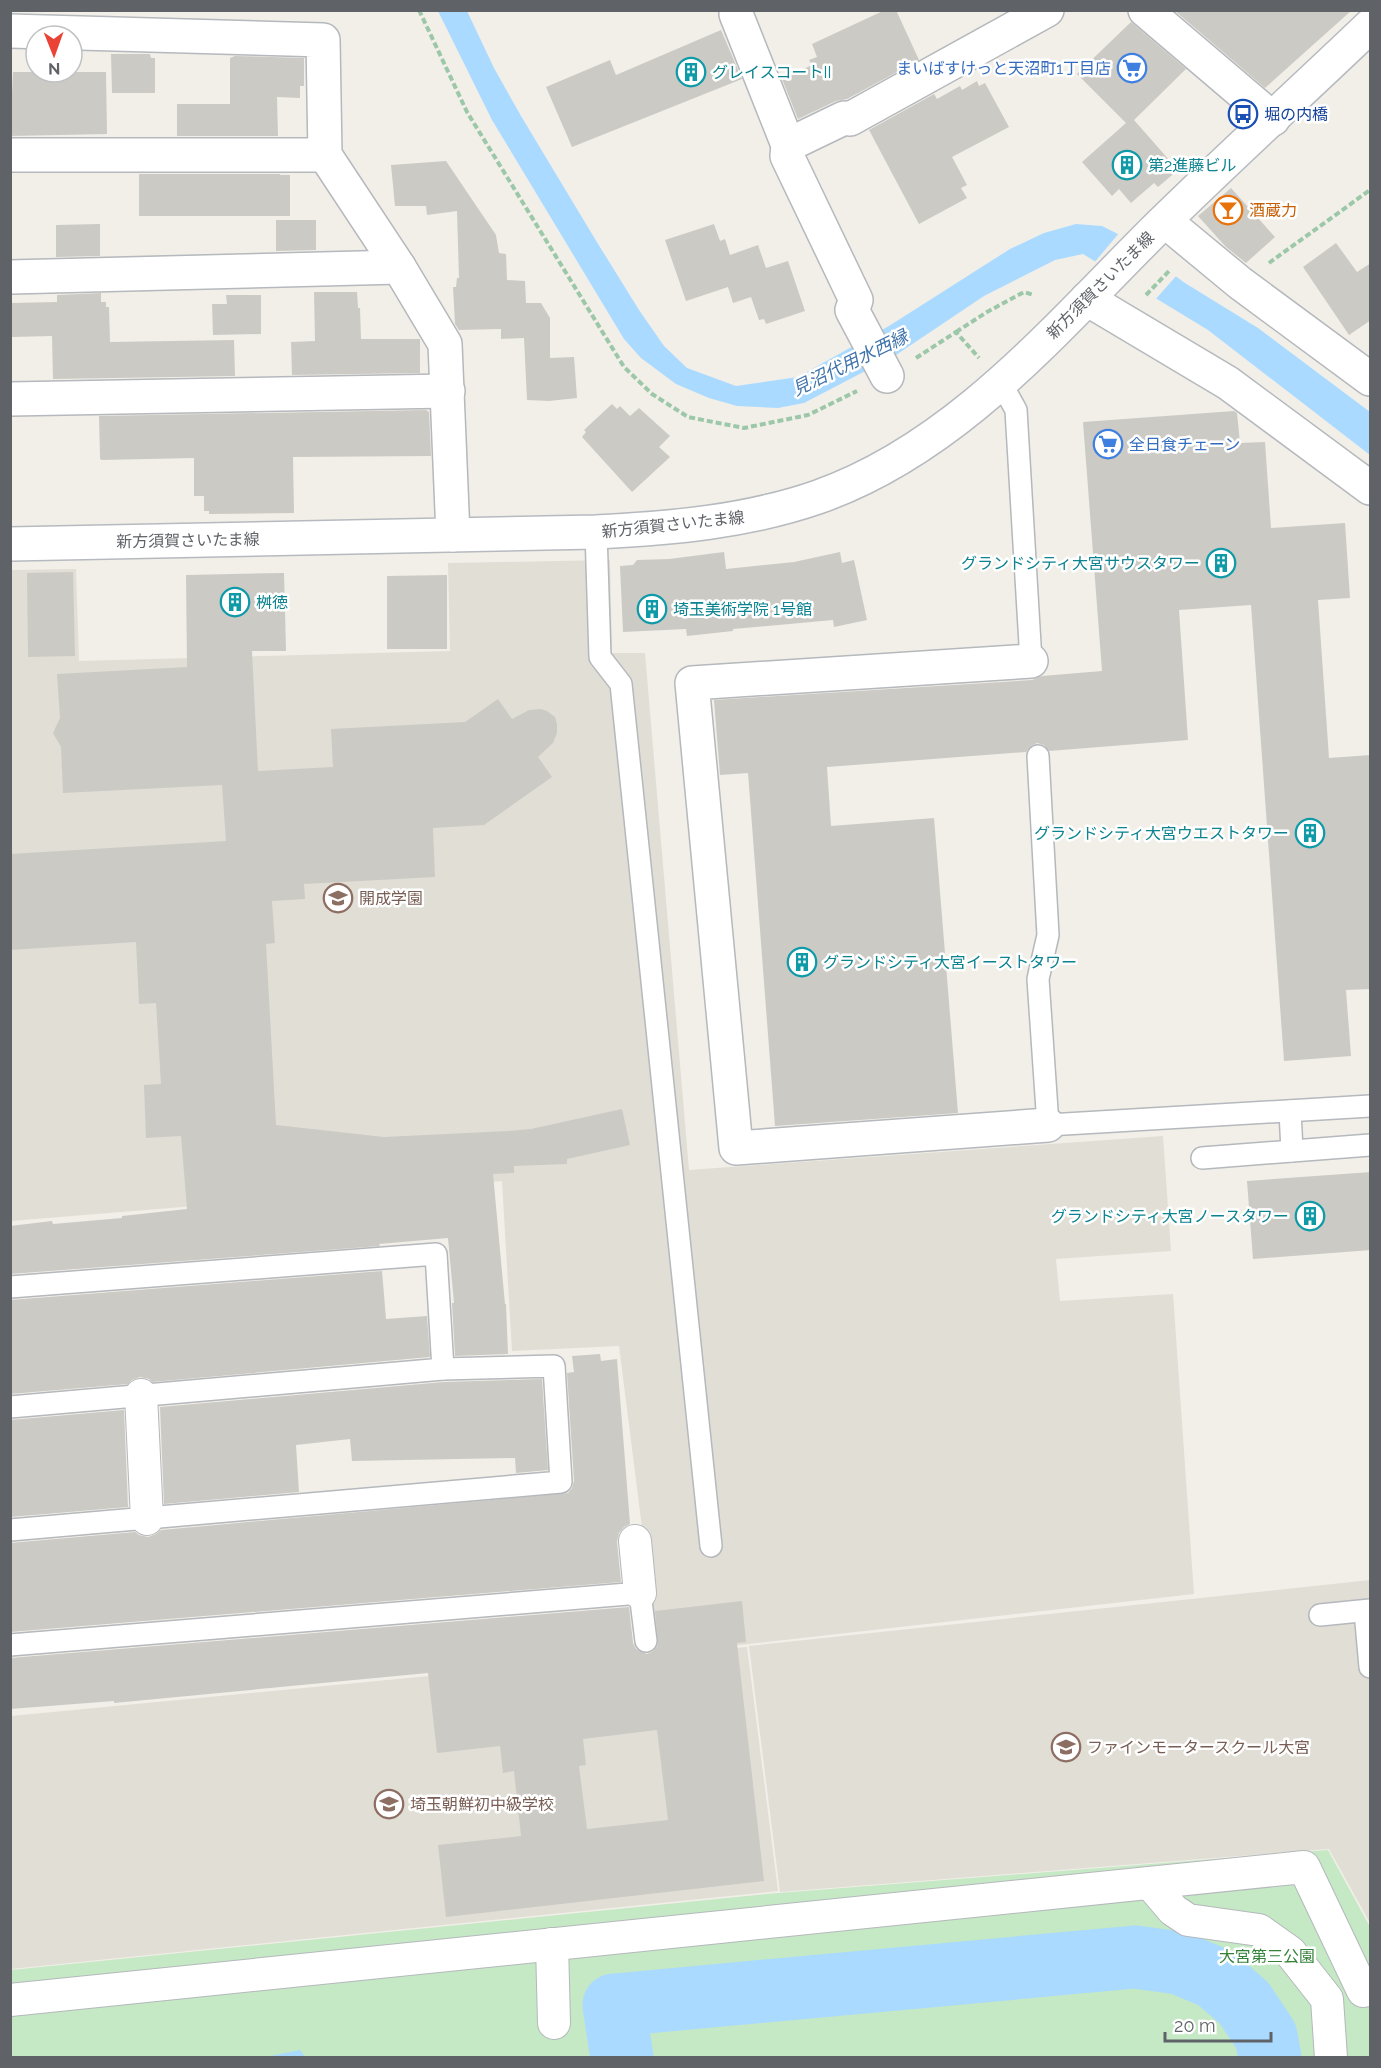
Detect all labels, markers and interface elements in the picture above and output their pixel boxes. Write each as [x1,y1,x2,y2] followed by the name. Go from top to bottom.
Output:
[24,24,84,84] north arrow
[1116,52,1148,84] supermarket icon: まいばすけっと天沼町1丁目店
[675,56,707,88] building icon: グレイスコートII
[48,59,61,78] text: N
[896,59,1111,78] place label: まいばすけっと天沼町1丁目店
[712,63,831,82] place label: グレイスコートII
[1227,98,1259,130] bus stop icon: 堀の内橋
[1264,105,1328,124] place label: 堀の内橋
[1111,149,1143,181] building icon: 第2進藤ビル
[1148,156,1236,175] place label: 第2進藤ビル
[1212,194,1244,226] bar icon: 酒蔵力
[1249,201,1297,220] place label: 酒蔵力
[1043,228,1158,343] street label: 新方須賀さいたま線
[789,325,913,400] water label: 見沼代用水西縁
[1092,428,1124,460] supermarket icon: 全日食チェーン
[1129,435,1240,454] place label: 全日食チェーン
[601,508,745,541] street label: 新方須賀さいたま線
[116,530,260,551] street label: 新方須賀さいたま線
[1205,547,1237,579] building icon: グランドシティ大宮サウスタワー
[961,554,1200,573] place label: グランドシティ大宮サウスタワー
[219,586,251,618] building icon: 桝徳
[256,593,288,612] place label: 桝徳
[636,593,668,625] building icon: 埼玉美術学院 1号館
[673,600,812,619] place label: 埼玉美術学院 1号館
[1294,817,1326,849] building icon: グランドシティ大宮ウエストタワー
[1034,824,1289,843] place label: グランドシティ大宮ウエストタワー
[322,882,354,914] school or university icon: 開成学園
[359,889,423,908] place label: 開成学園
[786,946,818,978] building icon: グランドシティ大宮イーストタワー
[823,953,1077,972] place label: グランドシティ大宮イーストタワー
[1294,1200,1326,1232] building icon: グランドシティ大宮ノースタワー
[1051,1207,1289,1226] place label: グランドシティ大宮ノースタワー
[1050,1731,1082,1763] school or university icon: ファインモータースクール大宮
[1087,1738,1310,1757] place label: ファインモータースクール大宮
[373,1788,405,1820] school or university icon: 埼玉朝鮮初中級学校
[410,1795,554,1814] place label: 埼玉朝鮮初中級学校
[1219,1947,1315,1966] park label: 大宮第三公園
[1165,2005,1272,2043] scale bar
[1174,2015,1216,2036] text: 20 m

